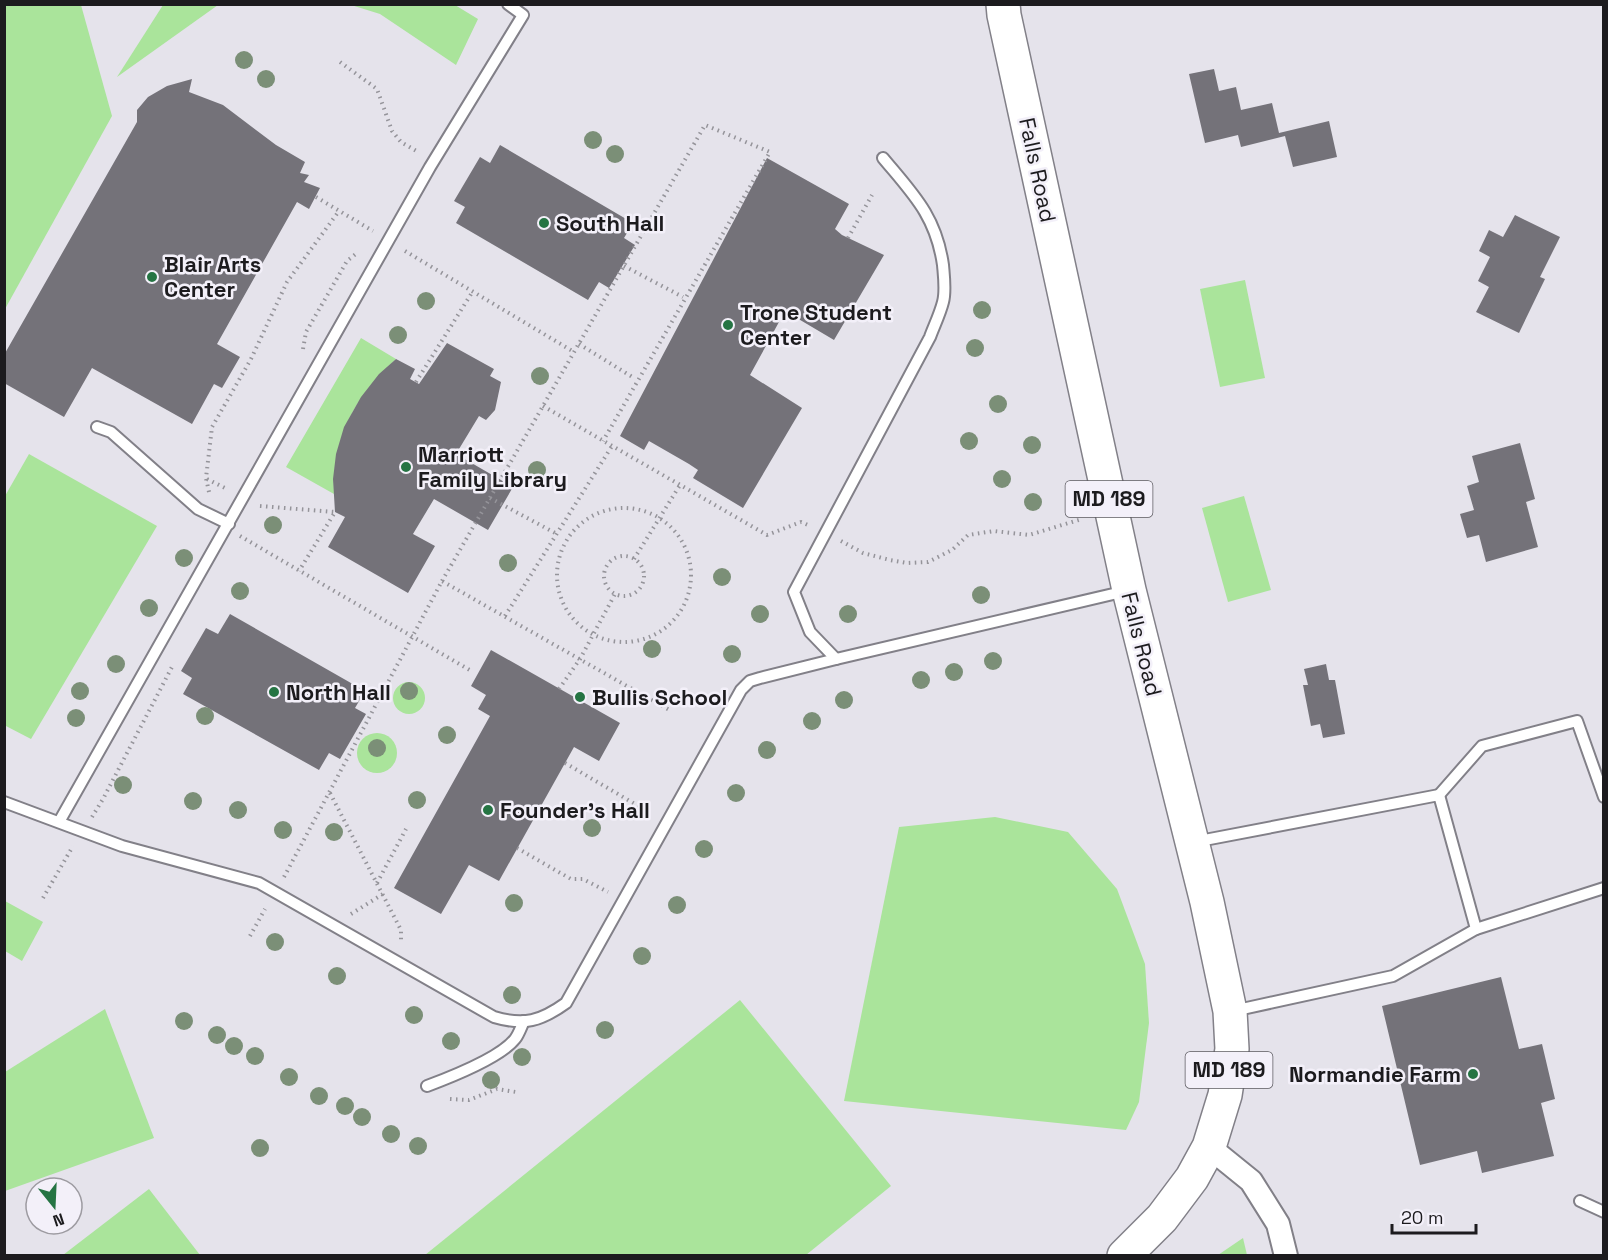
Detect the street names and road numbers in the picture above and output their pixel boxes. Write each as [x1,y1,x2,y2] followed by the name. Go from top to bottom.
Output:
[1013,115,1063,225] street label: Falls Road
[1066,481,1152,517] road number: MD 189
[1116,589,1168,699] street label: Falls Road
[1186,1052,1272,1088] road number: MD 189

